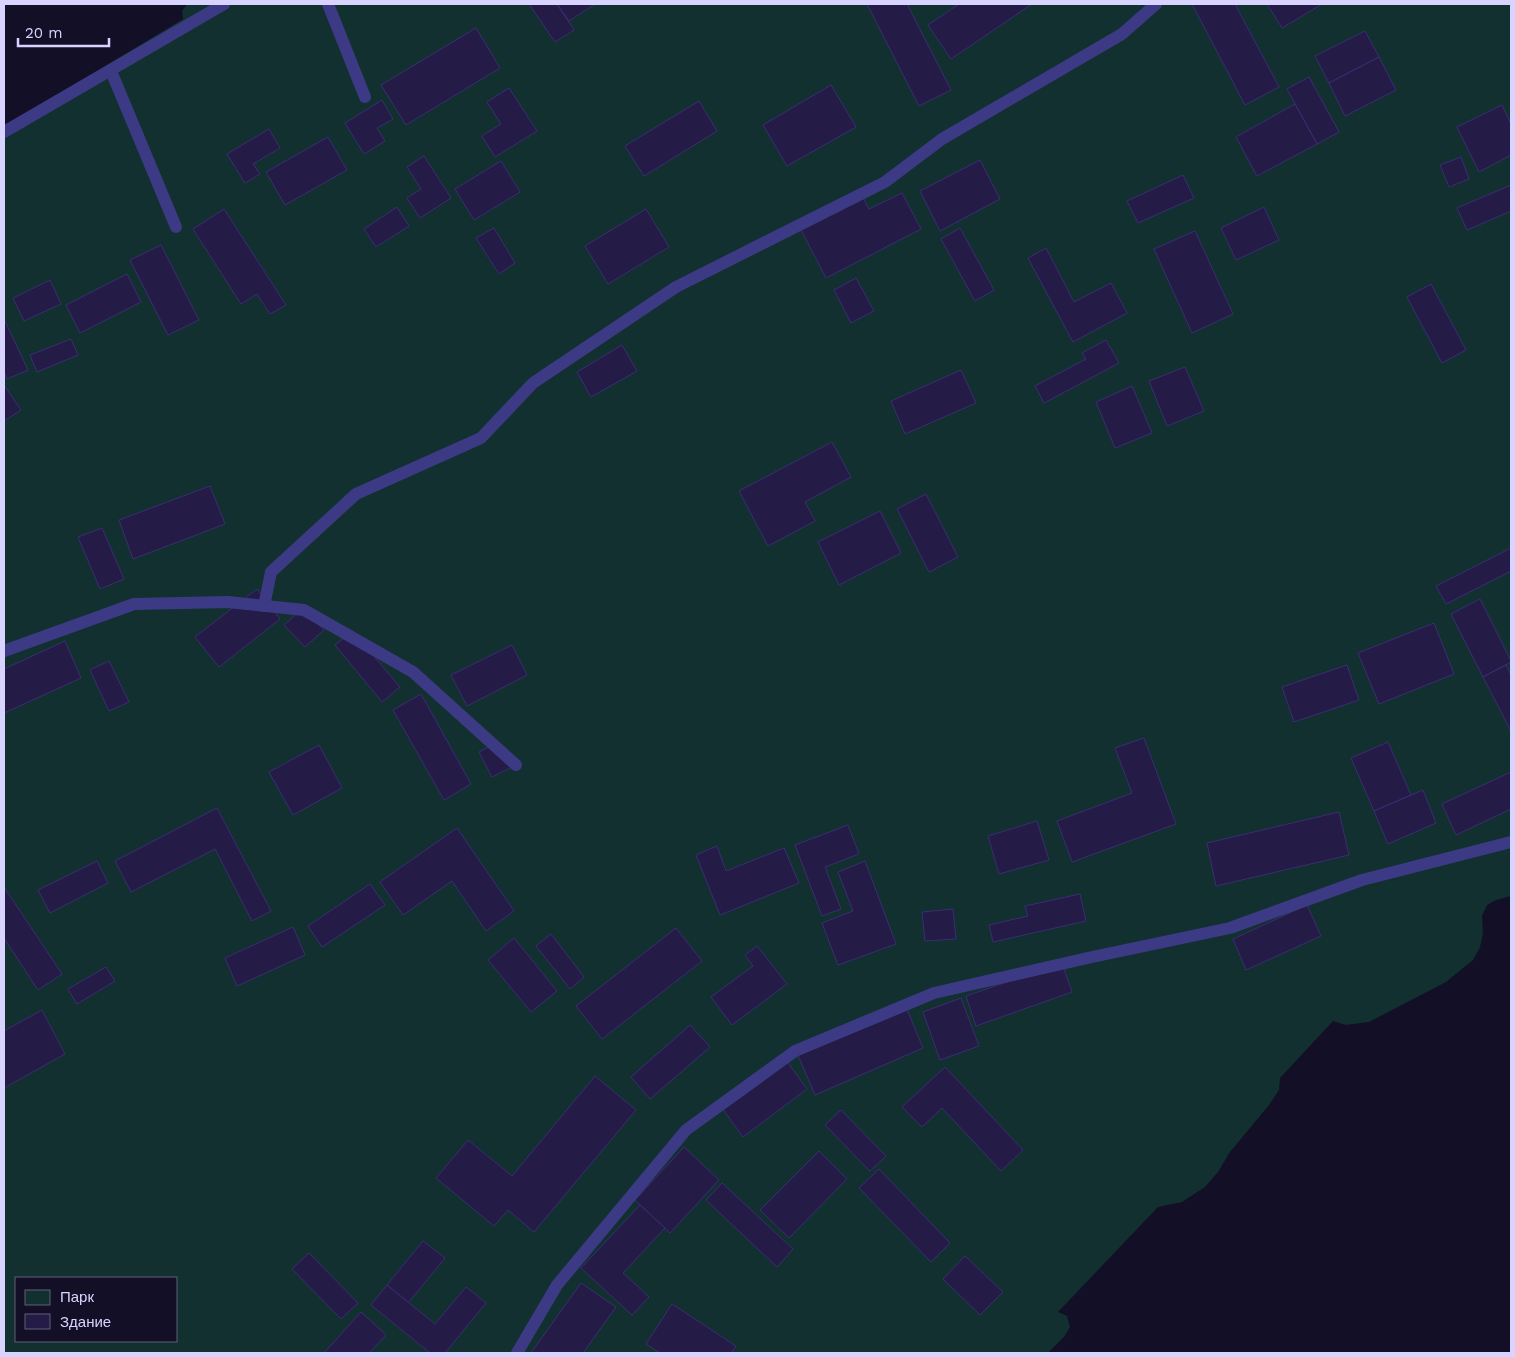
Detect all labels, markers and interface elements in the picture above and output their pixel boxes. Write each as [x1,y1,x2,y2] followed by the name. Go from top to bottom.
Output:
[18,15,109,47] scale bar
[25,24,63,42] text: 20 m
[15,1277,178,1342] legend
[60,1288,94,1306] text: Парк
[60,1313,111,1331] text: Здание

